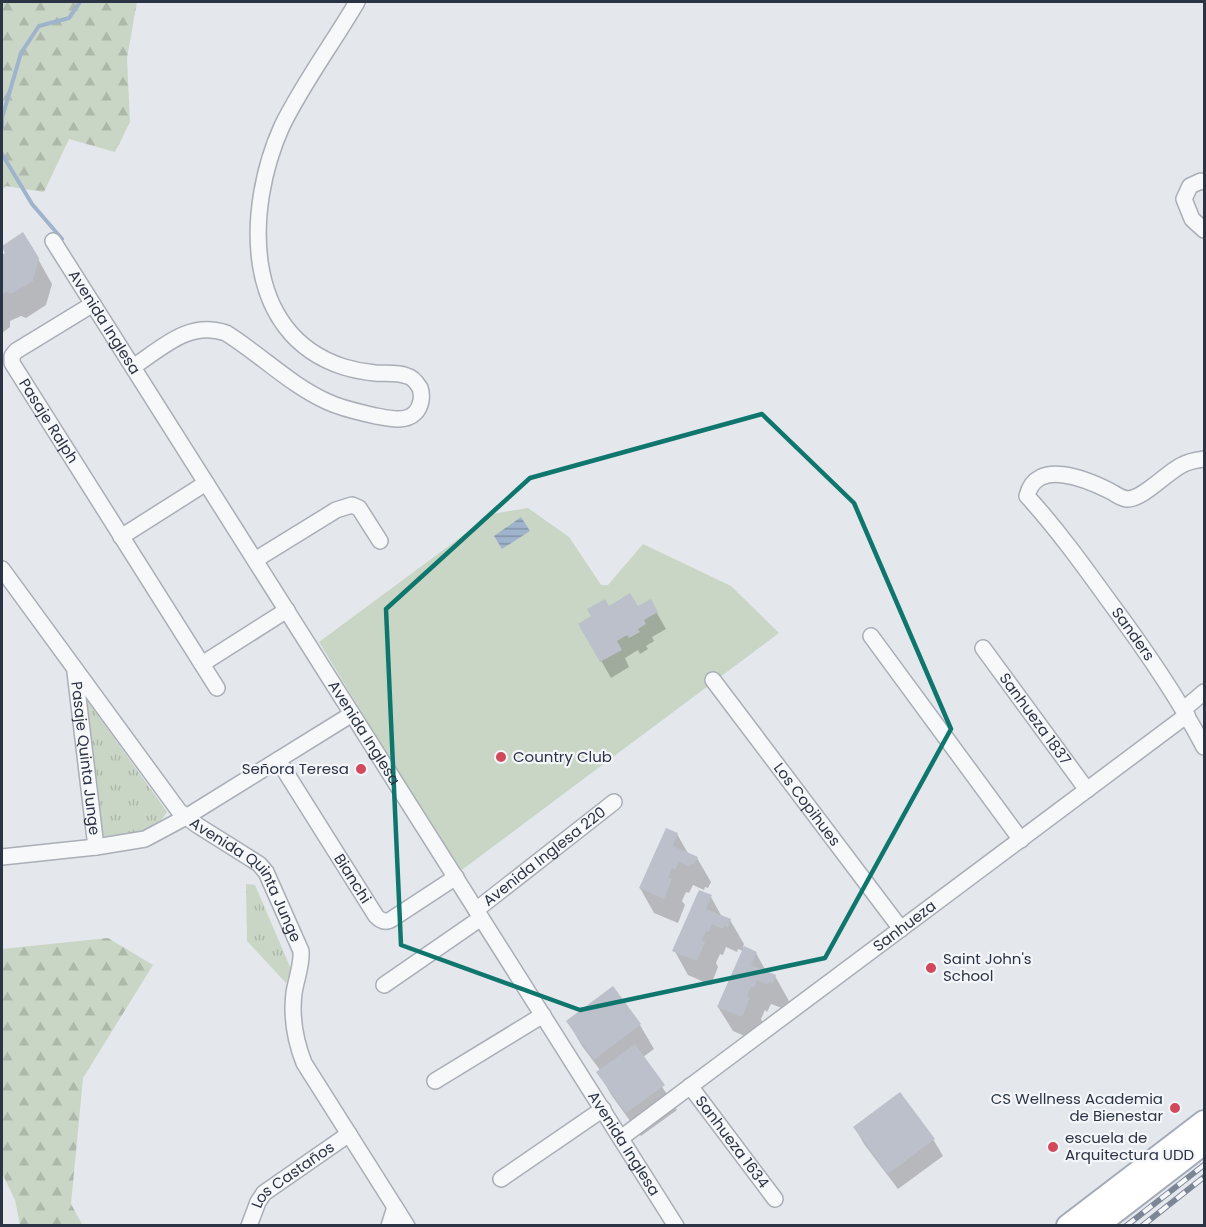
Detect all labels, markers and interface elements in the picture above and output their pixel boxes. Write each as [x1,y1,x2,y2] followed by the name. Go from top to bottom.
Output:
[64,266,146,378] street label: Avenida Inglesa
[14,374,84,467] street label: Pasaje Ralph
[1107,603,1160,665] street label: Sanders
[995,668,1076,769] street label: Sanhueza 1837
[324,676,405,789] street label: Avenida Inglesa
[66,680,106,836] street label: Pasaje Quinta Junge
[513,746,612,767] place label: Country Club
[494,750,508,764] marker: Country Club
[242,758,349,779] place label: Señora Teresa
[769,758,846,850] street label: Los Copihues
[354,762,368,776] marker: Señora Teresa
[478,801,610,911] street label: Avenida Inglesa 220
[185,812,307,945] street label: Avenida Quinta Junge
[329,849,376,907] street label: Bianchi
[868,895,940,956] street label: Sanhueza
[943,948,1032,986] place label: Saint John's School
[924,961,938,975] marker: Saint John's School
[583,1087,665,1200] street label: Avenida Inglesa
[991,1088,1163,1126] place label: CS Wellness Academia de Bienestar
[691,1091,774,1192] street label: Sanhueza 1634
[1168,1101,1182,1115] marker: CS Wellness Academia de Bienestar
[1065,1127,1194,1165] place label: escuela de Arquitectura UDD
[246,1136,339,1211] street label: Los Castaños
[1046,1140,1060,1154] marker: escuela de Arquitectura UDD

